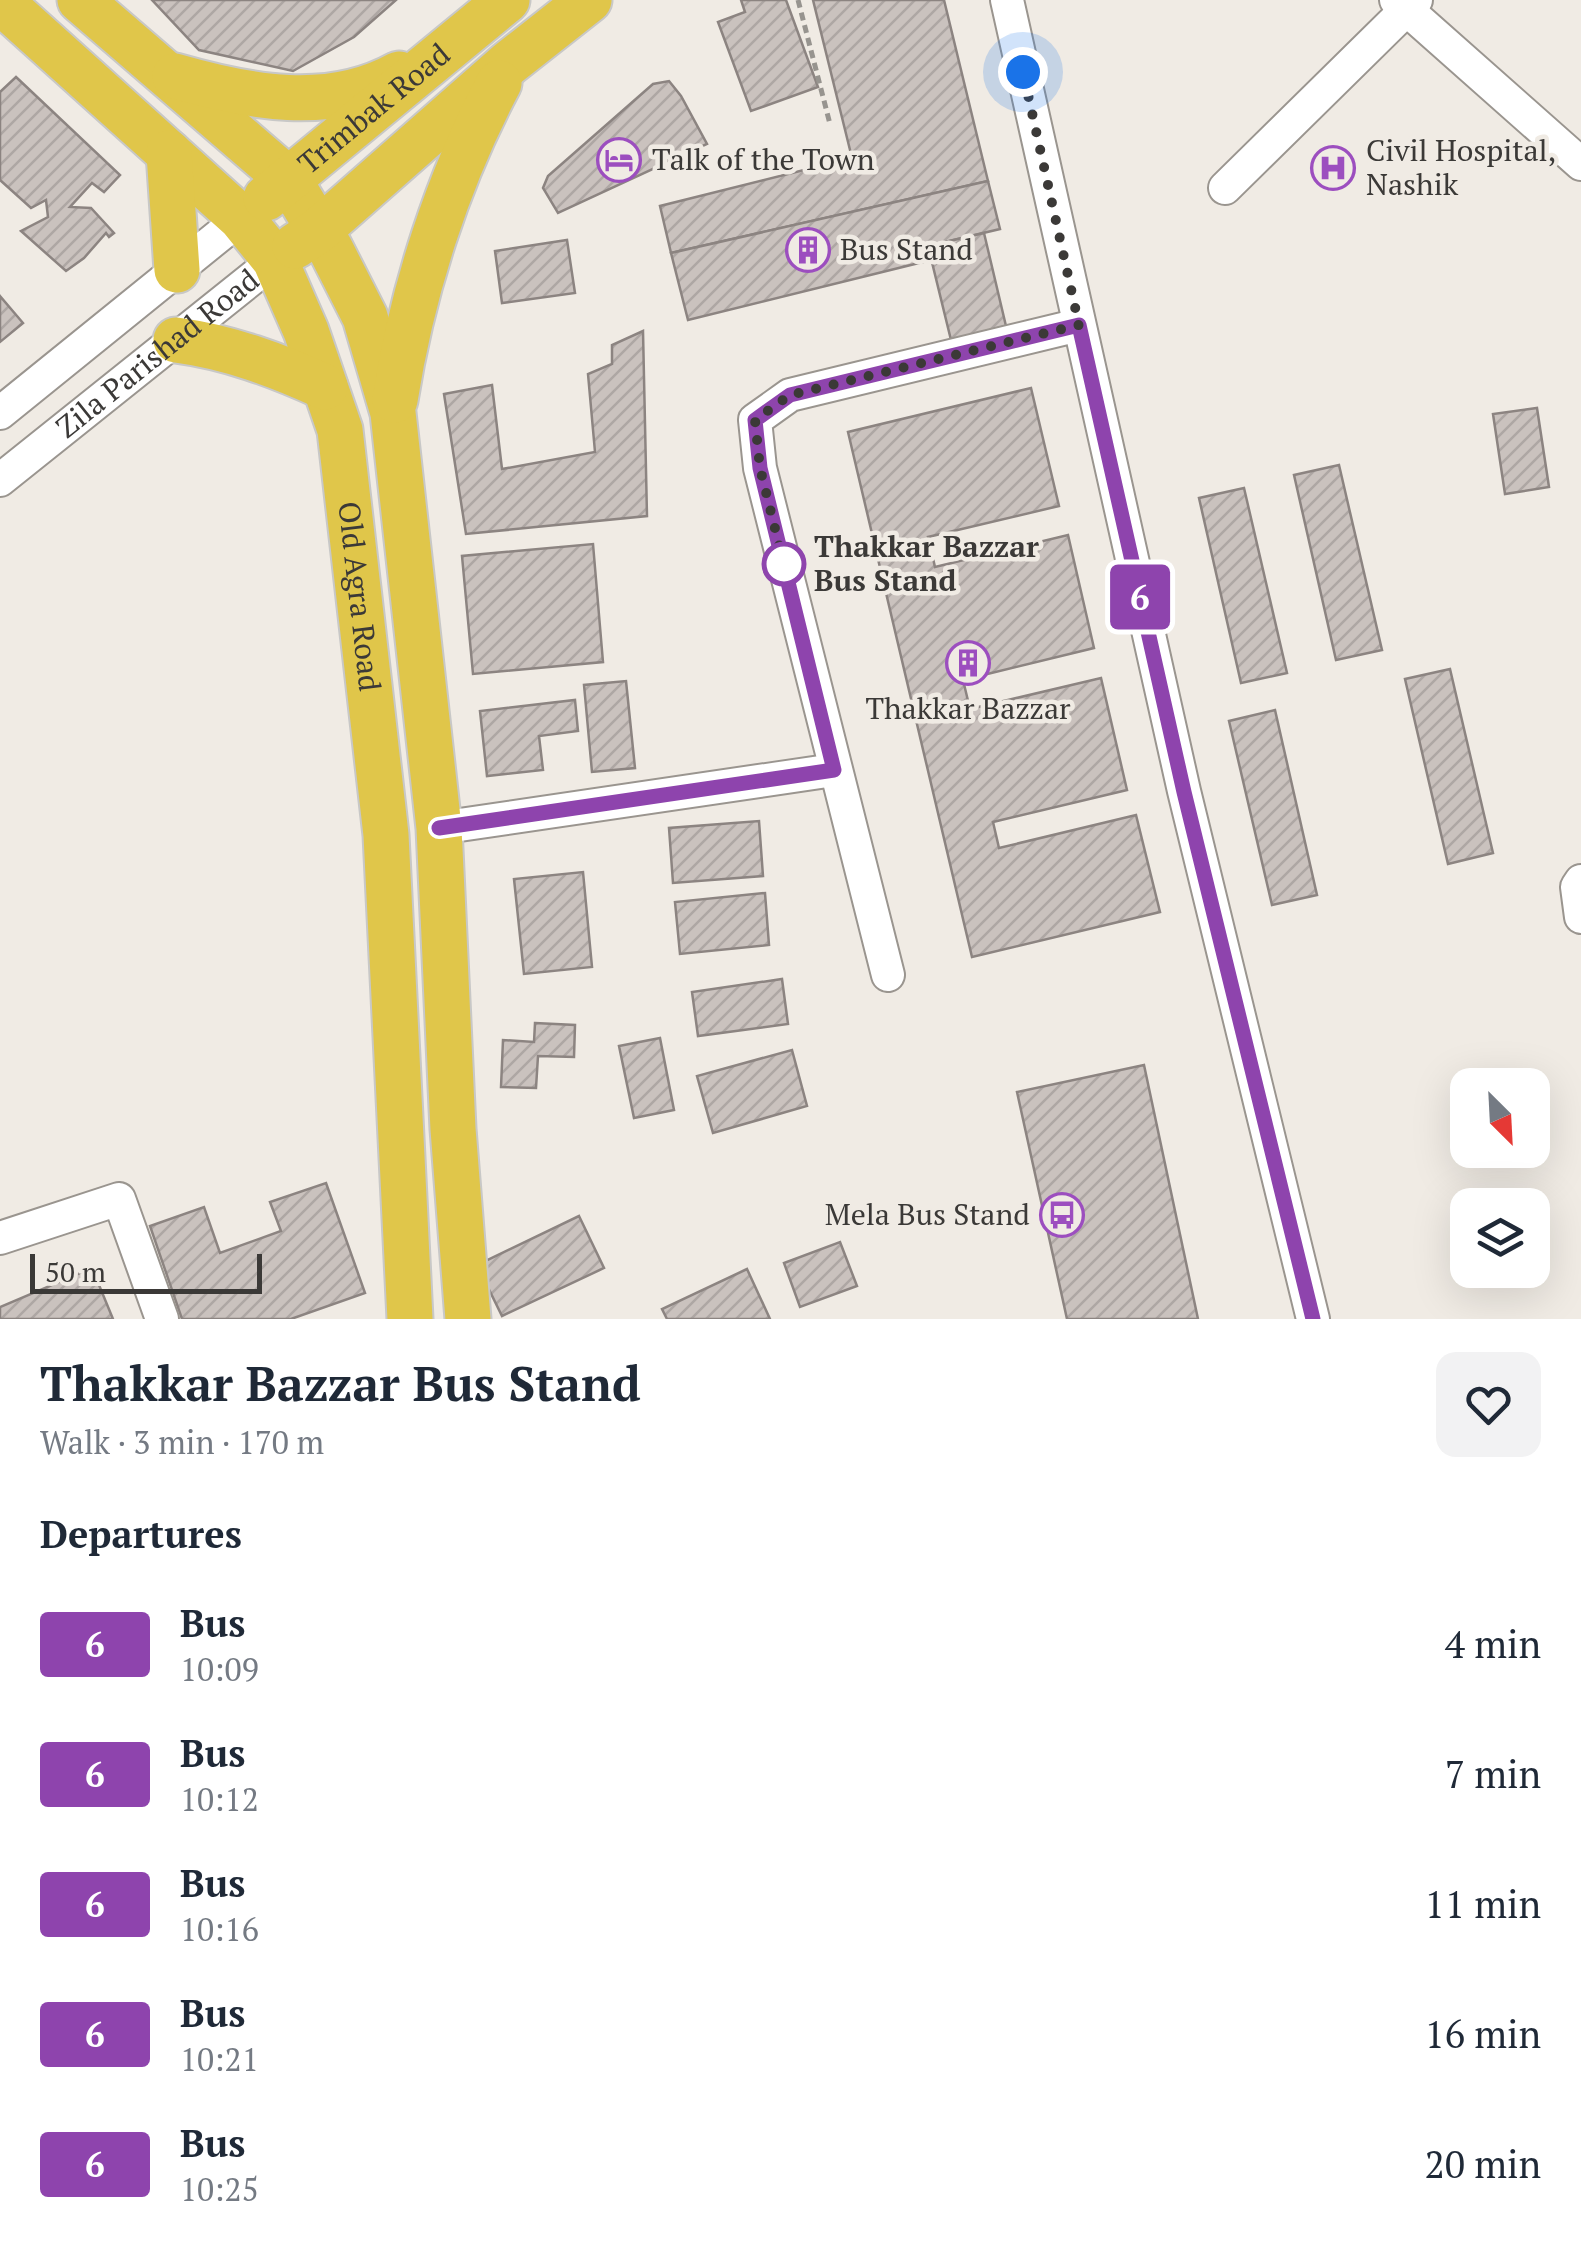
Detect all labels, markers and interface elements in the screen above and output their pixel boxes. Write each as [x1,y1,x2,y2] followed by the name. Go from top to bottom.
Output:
[289,34,458,183] street label: Trimbak Road
[998,47,1048,97] your location
[1366,130,1556,204] place label: Civil Hospital, Nashik
[596,137,642,183] hotel icon: Talk of the Town
[652,139,875,179] place label: Talk of the Town
[1310,145,1356,191] hospital icon: Civil Hospital, Nashik
[785,227,831,273] building icon: Bus Stand
[840,229,973,269] place label: Bus Stand
[47,260,267,446] street label: Zila Parishad Road
[329,499,391,693] street label: Old Agra Road
[814,526,1039,600] place label: Thakkar Bazzar Bus Stand
[763,543,805,585] marker: Thakkar Bazzar Bus Stand
[1108,564,1172,630] line badge: 6
[1130,574,1150,620] text: 6
[945,640,991,686] building icon: Thakkar Bazzar
[865,688,1071,728] place label: Thakkar Bazzar
[1450,1068,1550,1168] north arrow
[1450,1068,1550,1288] map controls
[1450,1188,1550,1288] button: layers
[1039,1192,1085,1238] bus stop icon: Mela Bus Stand
[825,1194,1030,1234] place label: Mela Bus Stand
[30,1249,262,1294] scale bar
[45,1253,106,1290] text: 50 m
[40,1351,641,1415] text: Thakkar Bazzar Bus Stand
[1436,1352,1541,1457] button: heart
[40,1421,324,1463] text: Walk · 3 min · 170 m
[40,1509,242,1559] text: Departures
[180,1598,245,1648] text: Bus
[1445,1619,1541,1669] text: 4 min
[85,1621,105,1667] text: 6
[180,1648,259,1690] text: 10:09
[180,1728,245,1778] text: Bus
[1445,1749,1541,1799] text: 7 min
[85,1751,105,1797] text: 6
[180,1778,259,1820] text: 10:12
[180,1858,245,1908] text: Bus
[1424,1879,1541,1929] text: 11 min
[85,1881,105,1927] text: 6
[180,1908,259,1950] text: 10:16
[180,1988,245,2038] text: Bus
[1424,2009,1541,2059] text: 16 min
[85,2011,105,2057] text: 6
[180,2038,259,2080] text: 10:21
[180,2118,245,2168] text: Bus
[1424,2139,1541,2189] text: 20 min
[85,2141,105,2187] text: 6
[180,2168,259,2210] text: 10:25

